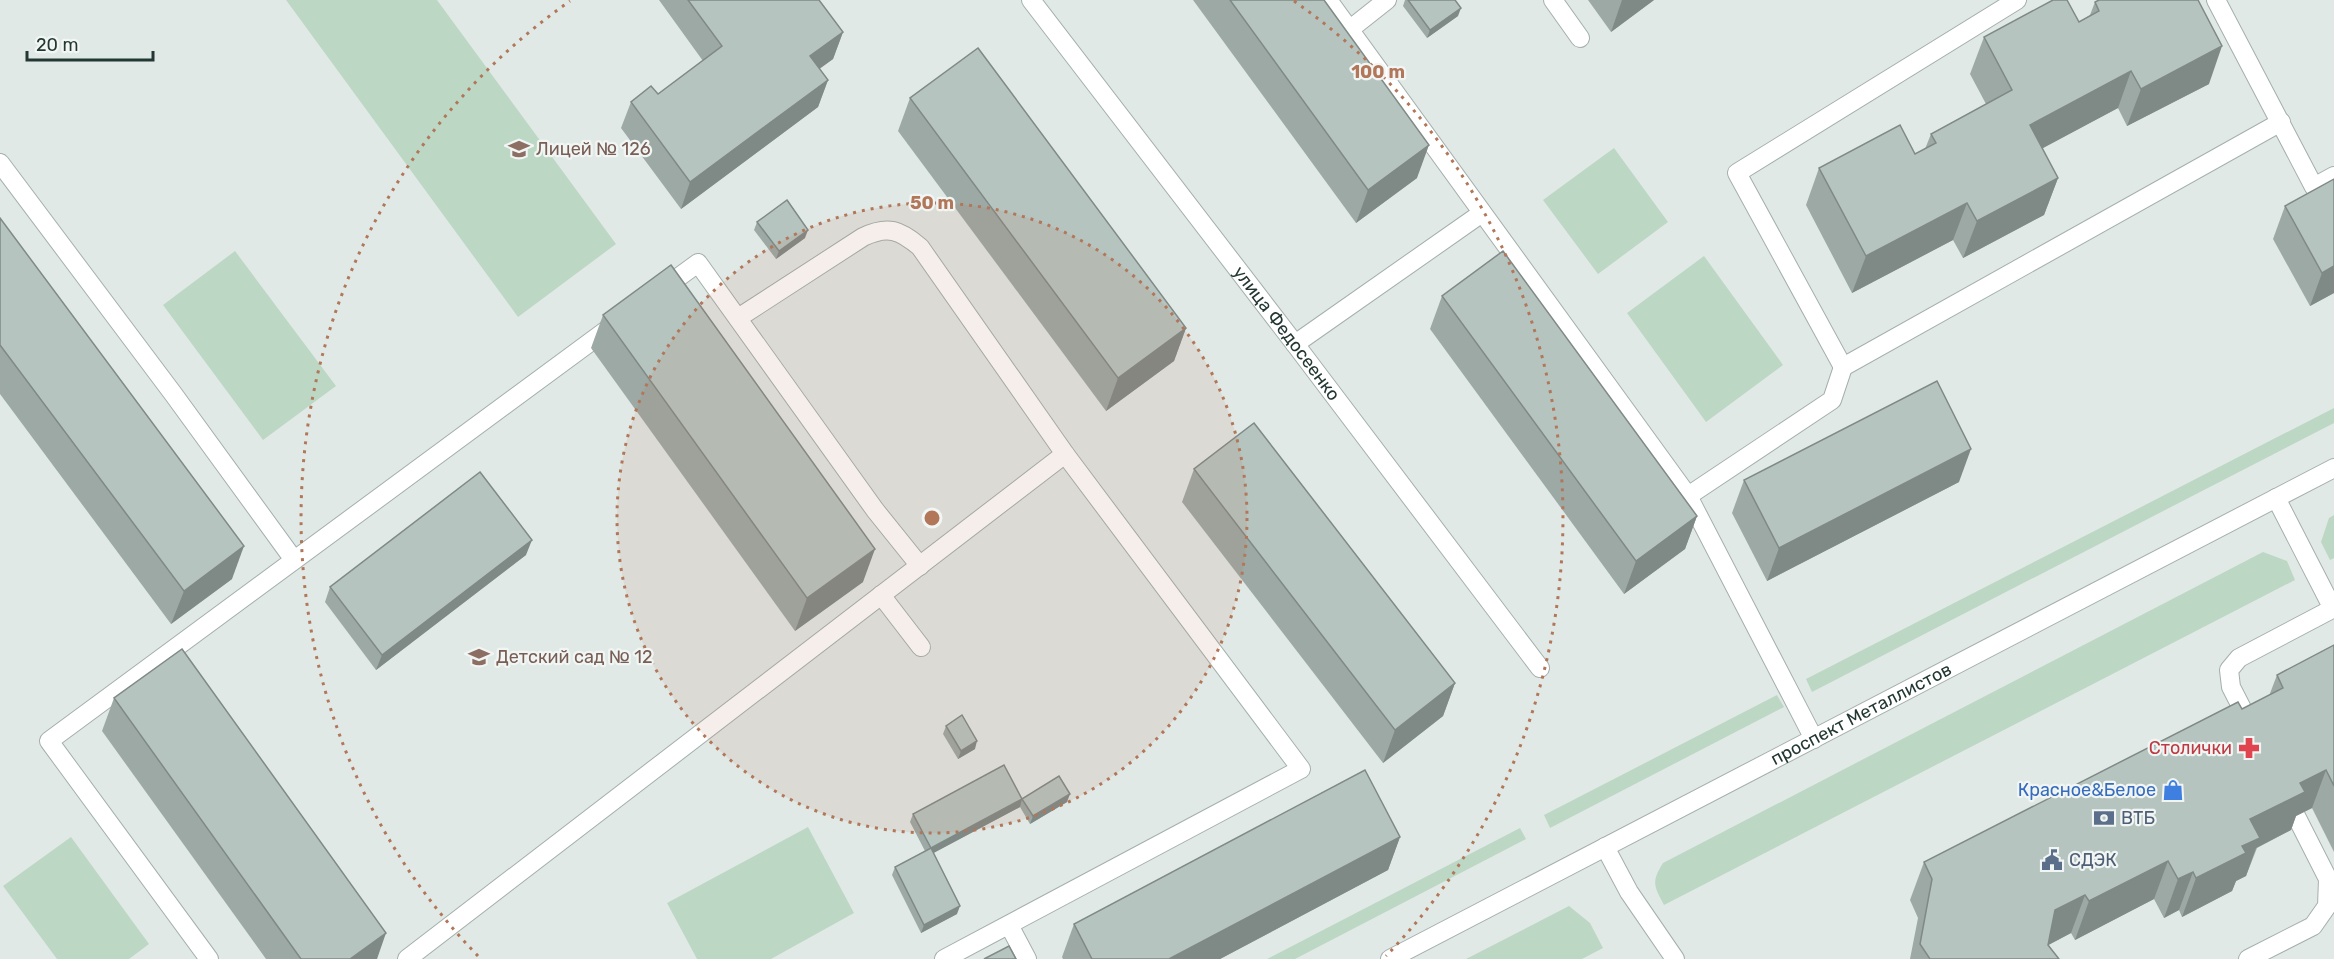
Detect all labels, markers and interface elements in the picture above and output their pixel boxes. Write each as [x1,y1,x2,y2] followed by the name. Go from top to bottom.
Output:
[27,24,153,62] scale bar
[36,34,78,56] text: 20 m
[1351,61,1405,83] text: 100 m
[507,137,531,161] school or university icon: Лицей № 126
[536,138,651,160] place label: Лицей № 126
[910,192,954,214] text: 50 m
[1228,262,1345,405] street label: улица Федосеенко
[922,508,942,528] centre of rings
[467,645,491,669] school or university icon: Детский сад № 12
[496,646,653,668] place label: Детский сад № 12
[1767,658,1955,770] street label: проспект Металлистов
[2237,736,2261,760] pharmacy icon: Столички
[2149,737,2232,759] place label: Столички
[2161,778,2185,802] shop icon: Красное&Белое
[2018,779,2156,801] place label: Красное&Белое
[2092,806,2116,830] bank icon: ВТБ
[2121,807,2155,829] place label: ВТБ
[2040,848,2064,872] public building icon: СДЭК
[2069,849,2117,871] place label: СДЭК

